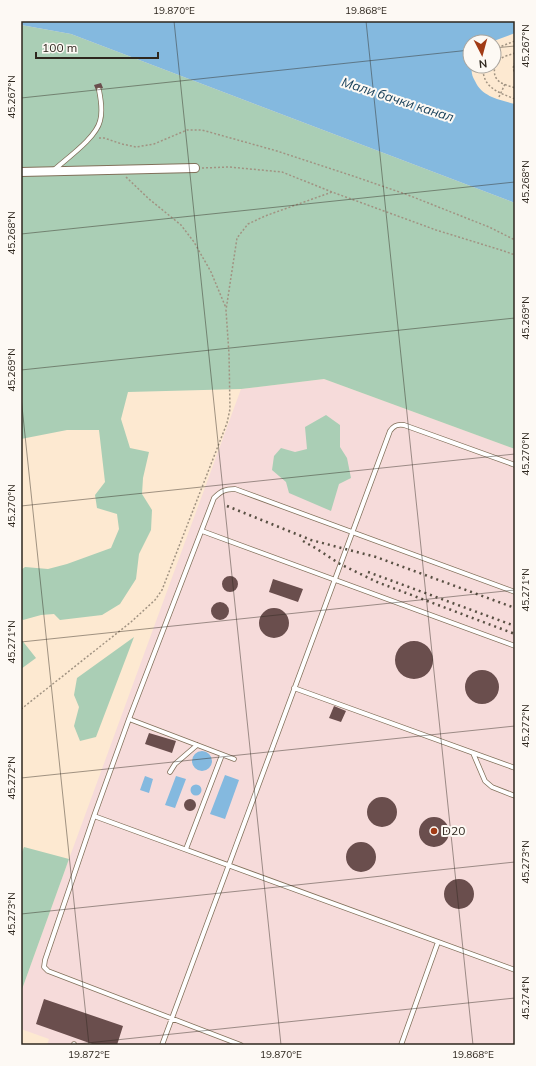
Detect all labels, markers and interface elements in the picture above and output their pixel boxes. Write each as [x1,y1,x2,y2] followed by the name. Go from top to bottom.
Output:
[153,4,195,17] text: 19.870°E
[345,4,387,17] text: 19.868°E
[519,24,532,68] text: 45.267°N
[36,34,158,60] scale bar
[462,34,502,74] north arrow
[42,40,77,55] text: 100 m
[478,57,488,71] text: N
[340,73,456,125] water label: Мали бачки канал
[5,75,18,119] text: 45.267°N
[519,160,532,204] text: 45.268°N
[5,211,18,255] text: 45.268°N
[519,296,532,340] text: 45.269°N
[5,348,18,392] text: 45.269°N
[519,432,532,476] text: 45.270°N
[5,484,18,528] text: 45.270°N
[519,568,532,612] text: 45.271°N
[5,620,18,664] text: 45.271°N
[519,704,532,748] text: 45.272°N
[5,756,18,800] text: 45.272°N
[442,823,465,838] place label: D20
[429,826,439,836] marker: D20
[519,840,532,884] text: 45.273°N
[5,892,18,936] text: 45.273°N
[519,976,532,1020] text: 45.274°N
[68,1048,110,1061] text: 19.872°E
[260,1048,302,1061] text: 19.870°E
[452,1048,494,1061] text: 19.868°E

